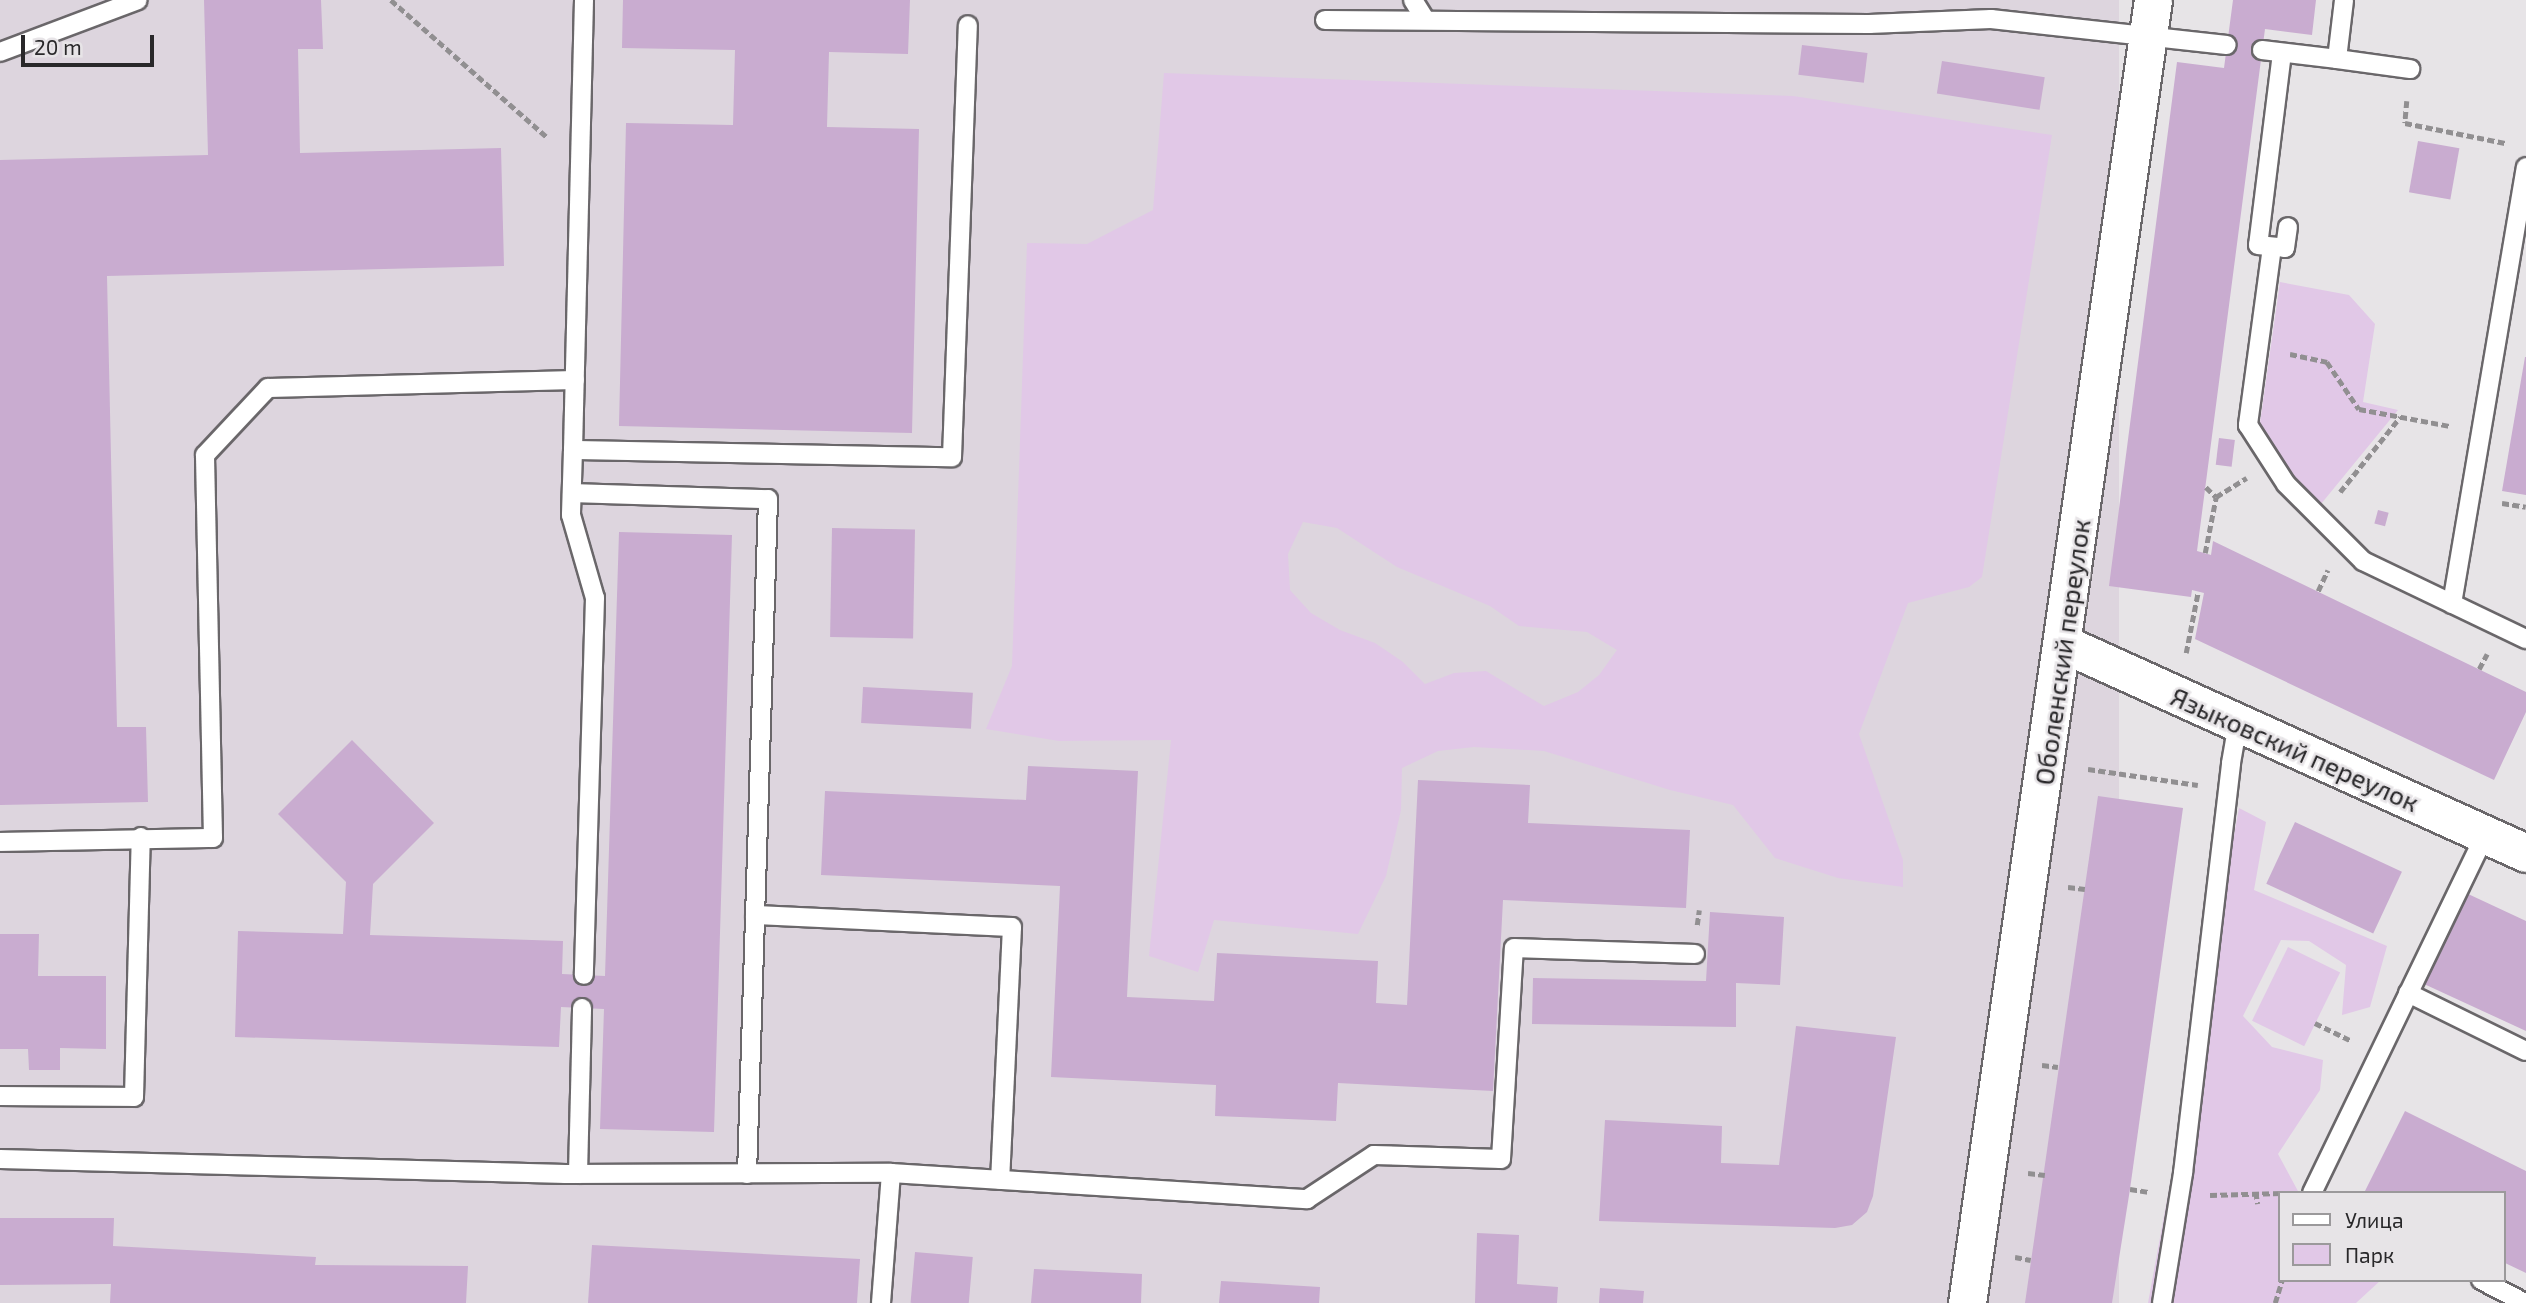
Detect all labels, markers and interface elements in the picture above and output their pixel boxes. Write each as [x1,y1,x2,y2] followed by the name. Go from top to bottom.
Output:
[24,21,158,65] scale bar
[34,34,82,59] text: 20 m
[2028,517,2096,787] street label: Оболенский переулок
[2166,680,2424,818] street label: Языковский переулок
[2278,1191,2505,1282] legend
[2345,1207,2404,1232] text: Улица
[2345,1242,2394,1267] text: Парк

